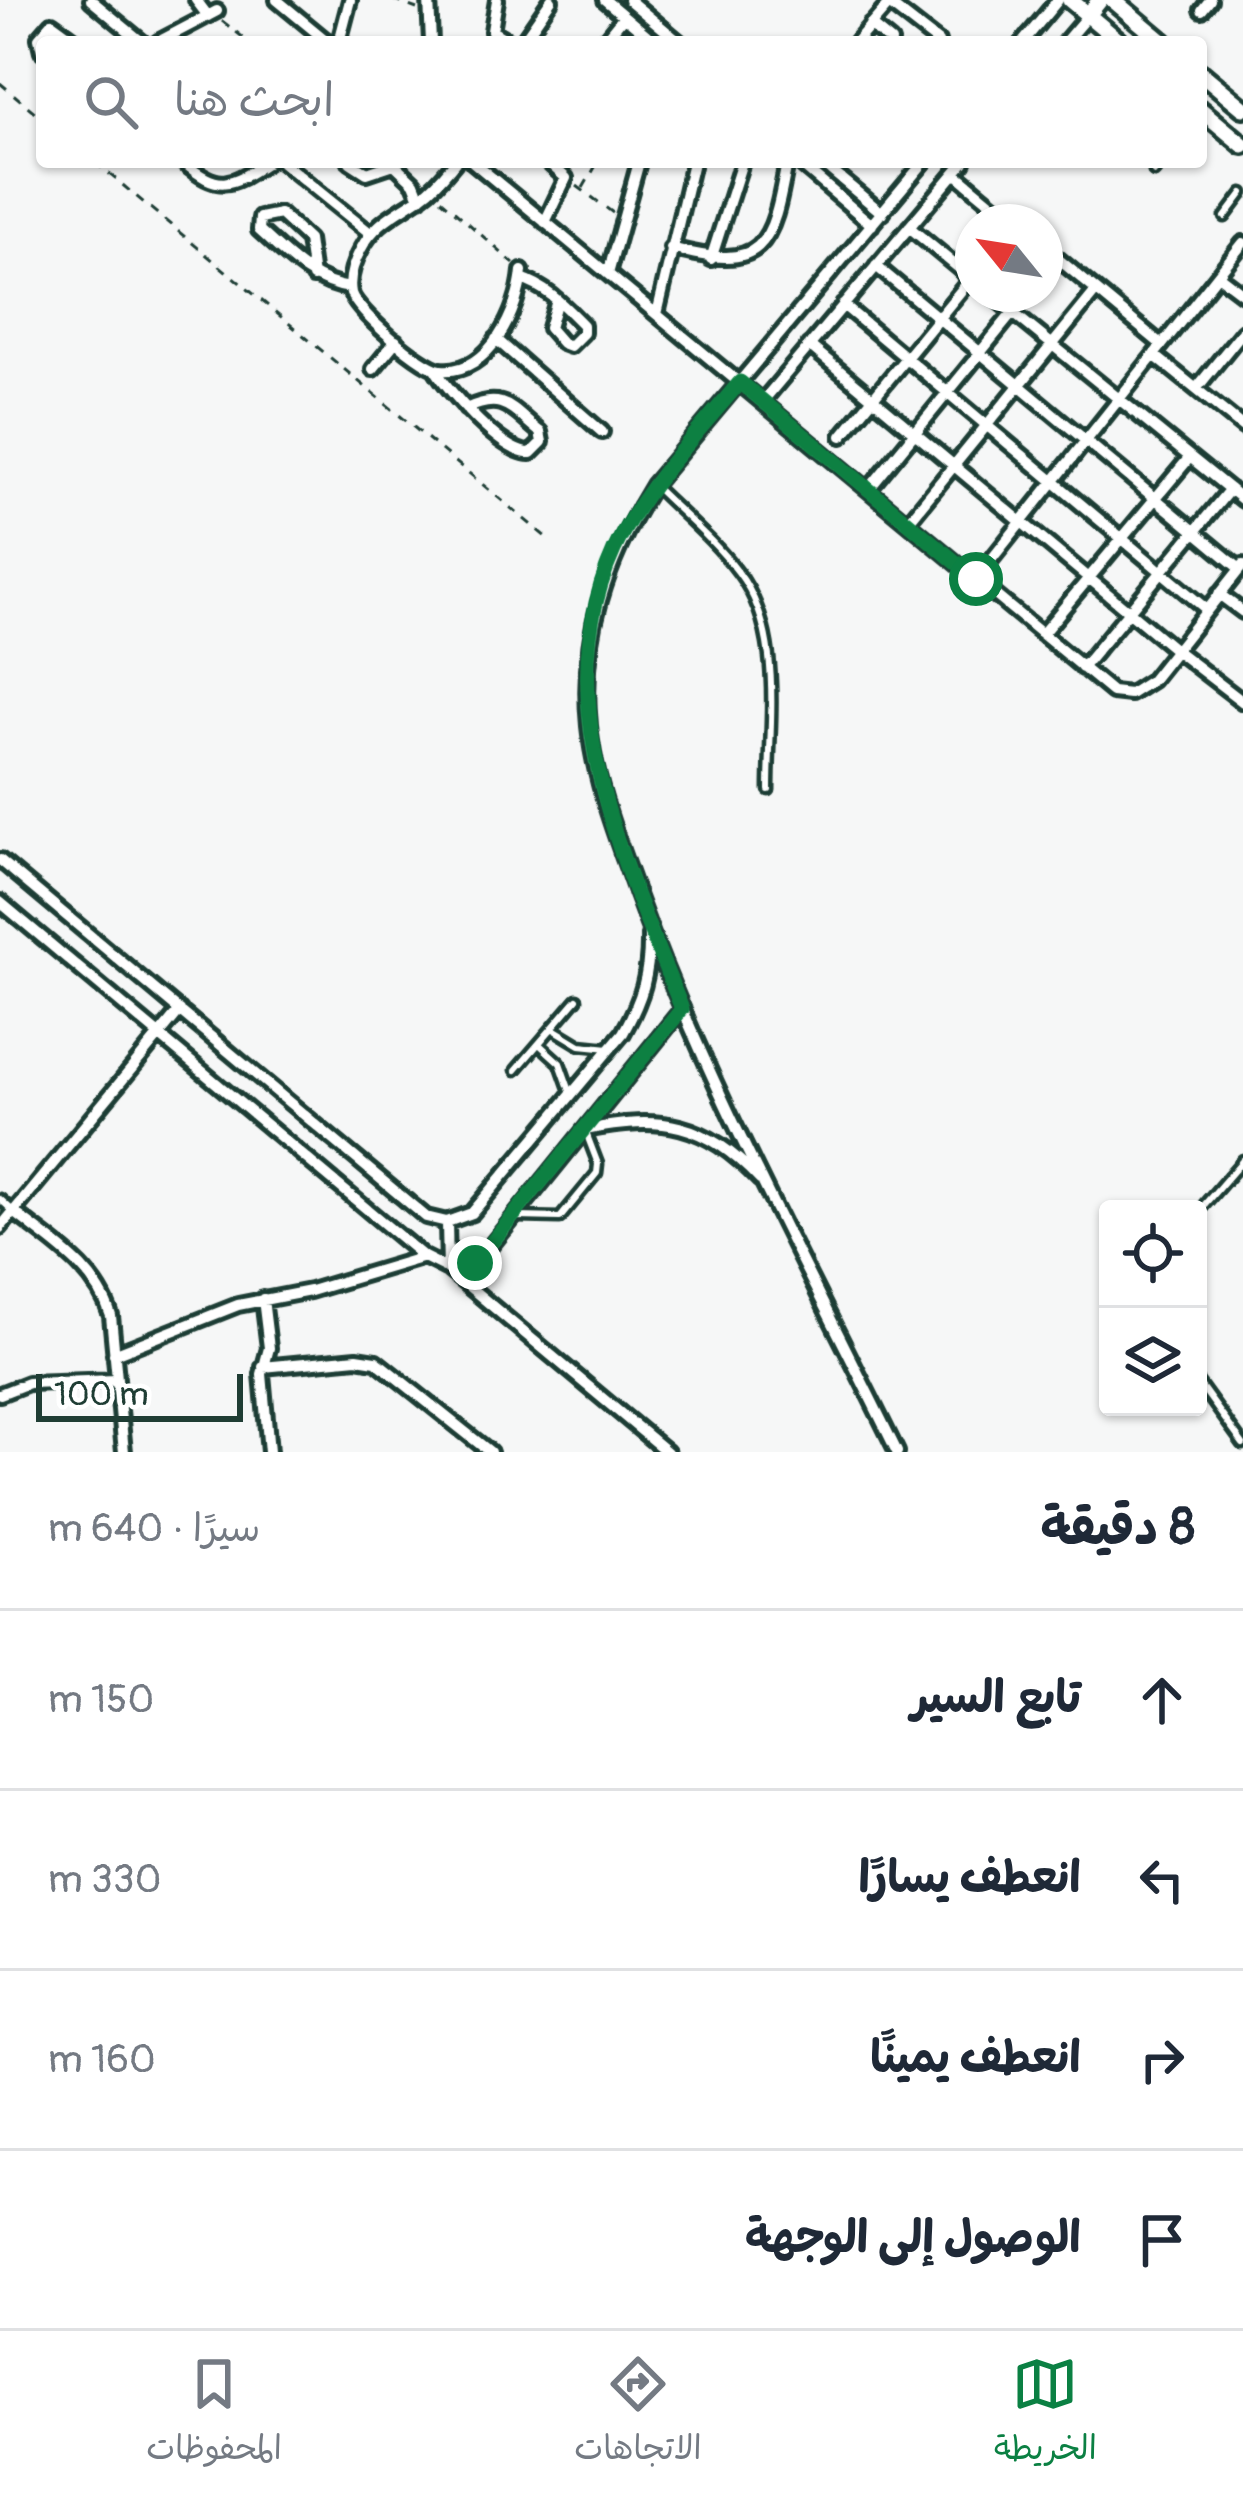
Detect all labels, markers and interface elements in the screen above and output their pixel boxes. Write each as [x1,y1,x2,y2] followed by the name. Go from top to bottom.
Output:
[36,36,1207,168] search box
[78,69,144,135] icon: search
[174,73,334,129] text: ابحث هنا
[955,204,1063,312] north arrow
[949,552,1003,606] route start
[1099,1200,1207,1416] map controls
[1099,1200,1207,1308] button: locate
[448,1236,502,1290] route end
[1099,1308,1207,1416] button: layers
[36,1368,243,1421] scale bar
[54,1374,148,1415] text: 100 m
[1041,1496,1195,1560] text: 8 دقيقة
[48,1504,260,1553] text: سيرًا · 640 m
[1129,1667,1195,1733] icon: ahead
[911,1670,1081,1726] text: تابع السير
[48,1675,154,1724] text: 150 m
[1129,1847,1195,1913] icon: left
[859,1850,1081,1906] text: انعطف يسارًا
[48,1855,161,1904] text: 330 m
[1129,2027,1195,2093] icon: right
[870,2030,1081,2086] text: انعطف يمينًا
[48,2035,156,2084] text: 160 m
[1129,2207,1195,2273] icon: arrive
[745,2210,1081,2266] text: الوصول إلى الوجهة
[146,2351,282,2477] tab: المحفوظات
[574,2351,702,2477] tab: الاتجاهات
[994,2351,1097,2477] tab: الخريطة

